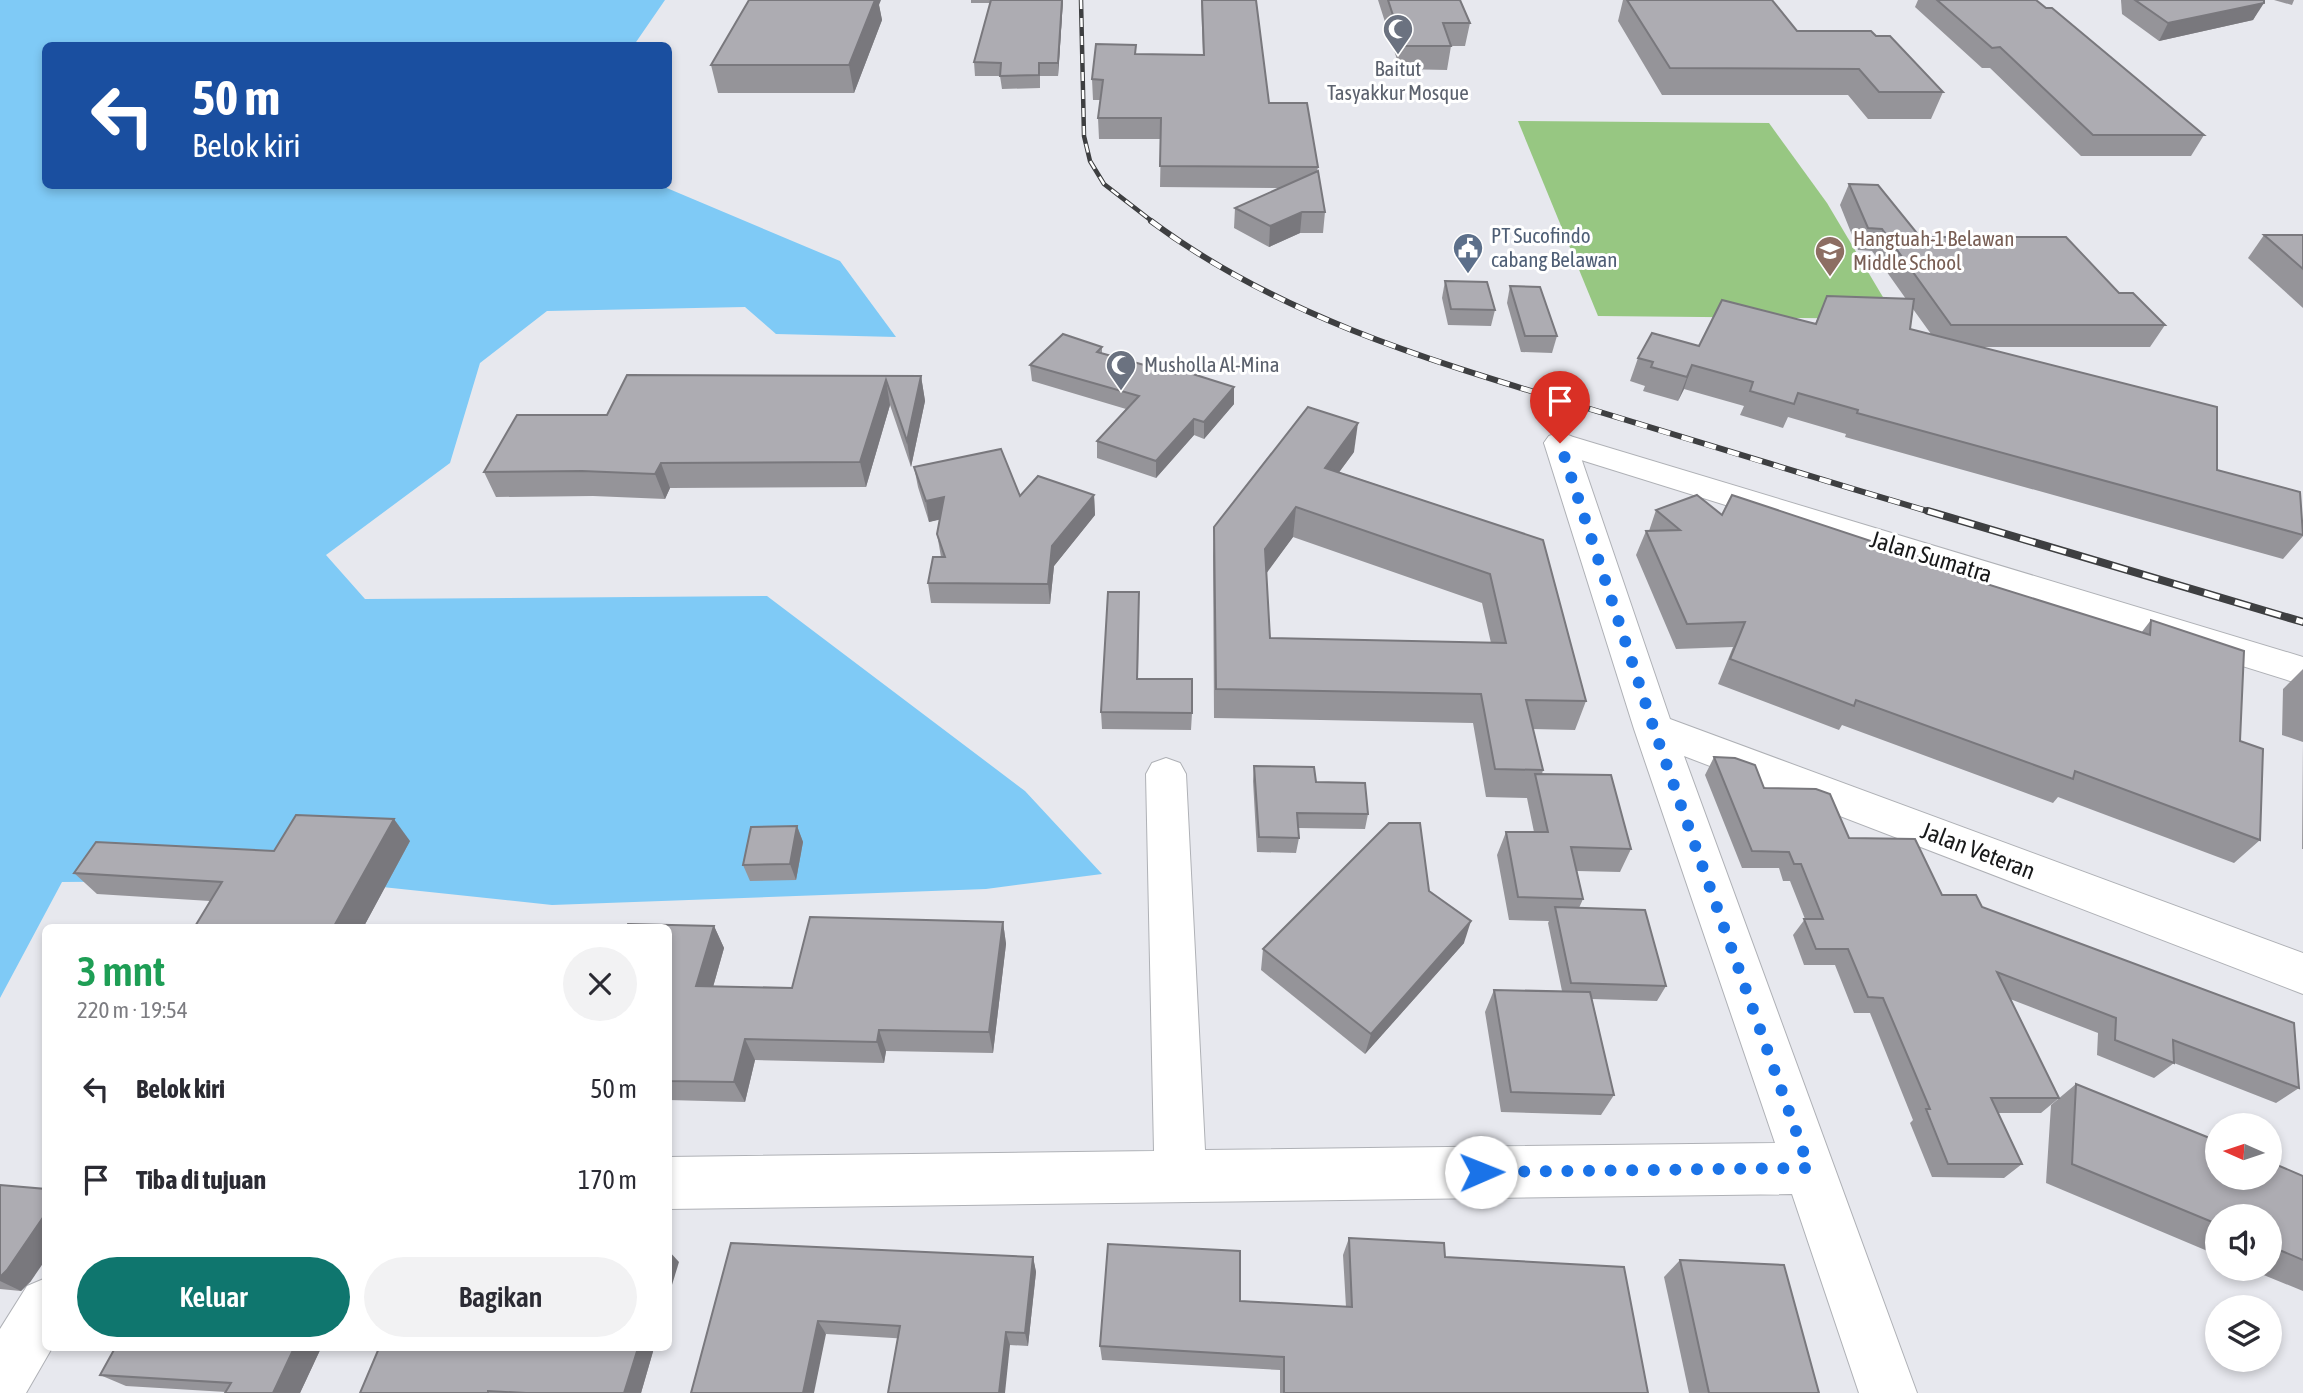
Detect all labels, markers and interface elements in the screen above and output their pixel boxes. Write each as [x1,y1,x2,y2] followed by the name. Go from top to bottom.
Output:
[1381,12,1415,56] mosque icon: Baitut Tasyakkur Mosque
[1327,56,1469,104] place label: Baitut Tasyakkur Mosque
[192,69,280,125] text: 50 m
[77,70,168,161] icon: left
[192,127,301,164] text: Belok kiri
[1491,223,1617,271] place label: PT Sucofindo cabang Belawan
[1853,226,2014,274] place label: Hangtuah-1 Belawan Middle School
[1451,231,1485,275] public building icon: PT Sucofindo cabang Belawan
[1813,234,1847,278] school or university icon: Hangtuah-1 Belawan Middle School
[1104,348,1138,392] mosque icon: Musholla Al-Mina
[1144,352,1279,376] place label: Musholla Al-Mina
[1530,371,1590,443] pin
[1541,382,1579,420] icon: arrive
[1867,525,1995,588] street label: Jalan Sumatra
[1917,816,2039,885] street label: Jalan Veteran
[77,947,165,995] text: 3 mnt
[563,947,637,1021] button: close
[77,997,188,1023] text: 220 m · 19:54
[77,1070,115,1108] icon: left
[136,1074,225,1104] text: Belok kiri
[590,1074,637,1104] text: 50 m
[2205,1113,2282,1190] north arrow
[2205,1113,2282,1372] map controls
[1444,1135,1518,1209] position arrow
[77,1161,115,1199] icon: arrive
[136,1165,266,1195] text: Tiba di tujuan
[578,1165,637,1195] text: 170 m
[2205,1204,2282,1281] button: sound
[77,1257,350,1337] button: Keluar
[364,1257,637,1337] button: Bagikan
[2205,1295,2282,1372] button: layers

